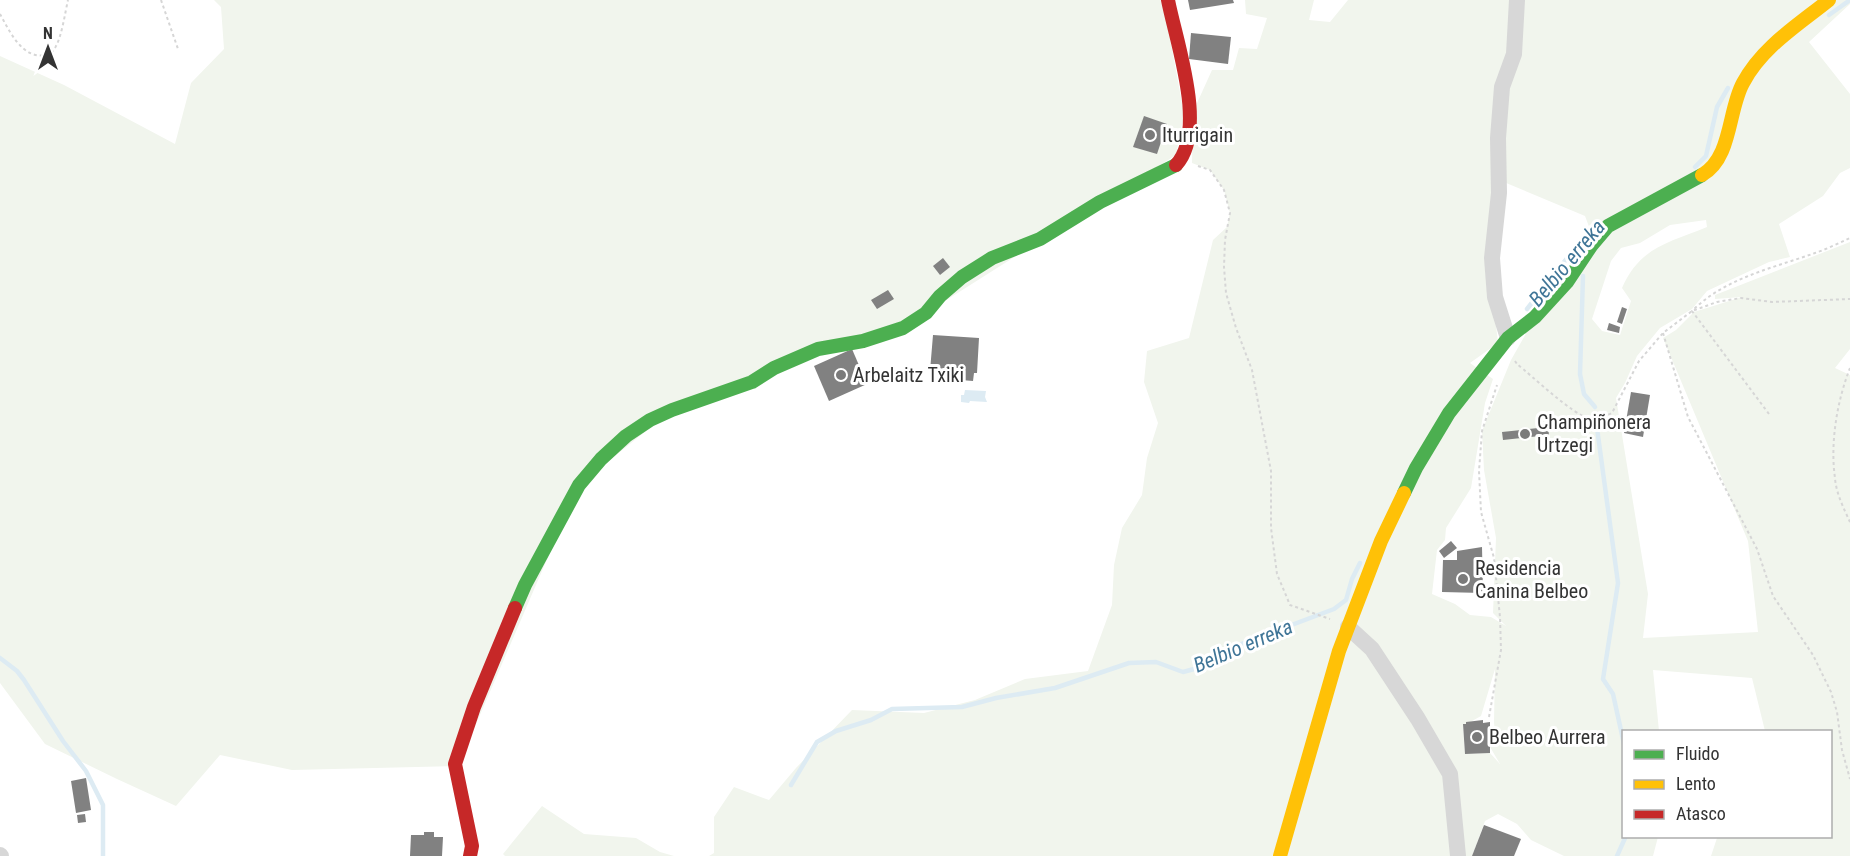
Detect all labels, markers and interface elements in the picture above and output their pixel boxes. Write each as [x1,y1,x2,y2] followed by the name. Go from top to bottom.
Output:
[18,18,78,78] north arrow
[43,24,53,43] text: N
[1162,123,1233,147] place label: Iturrigain
[1143,128,1157,142] marker: Iturrigain
[1524,215,1610,311] water label: Belbio erreka
[853,363,964,387] place label: Arbelaitz Txiki
[834,368,848,382] marker: Arbelaitz Txiki
[1537,410,1651,457] place label: Champiñonera Urtzegi
[1518,427,1532,441] marker: Champiñonera Urtzegi
[1475,556,1588,603] place label: Residencia Canina Belbeo
[1456,572,1470,586] marker: Residencia Canina Belbeo
[1190,614,1296,678] water label: Belbio erreka
[1489,725,1606,749] place label: Belbeo Aurrera
[1470,730,1484,744] marker: Belbeo Aurrera
[1622,730,1832,838] legend
[1676,743,1720,764] text: Fluido
[1676,773,1716,794] text: Lento
[1676,803,1726,824] text: Atasco

